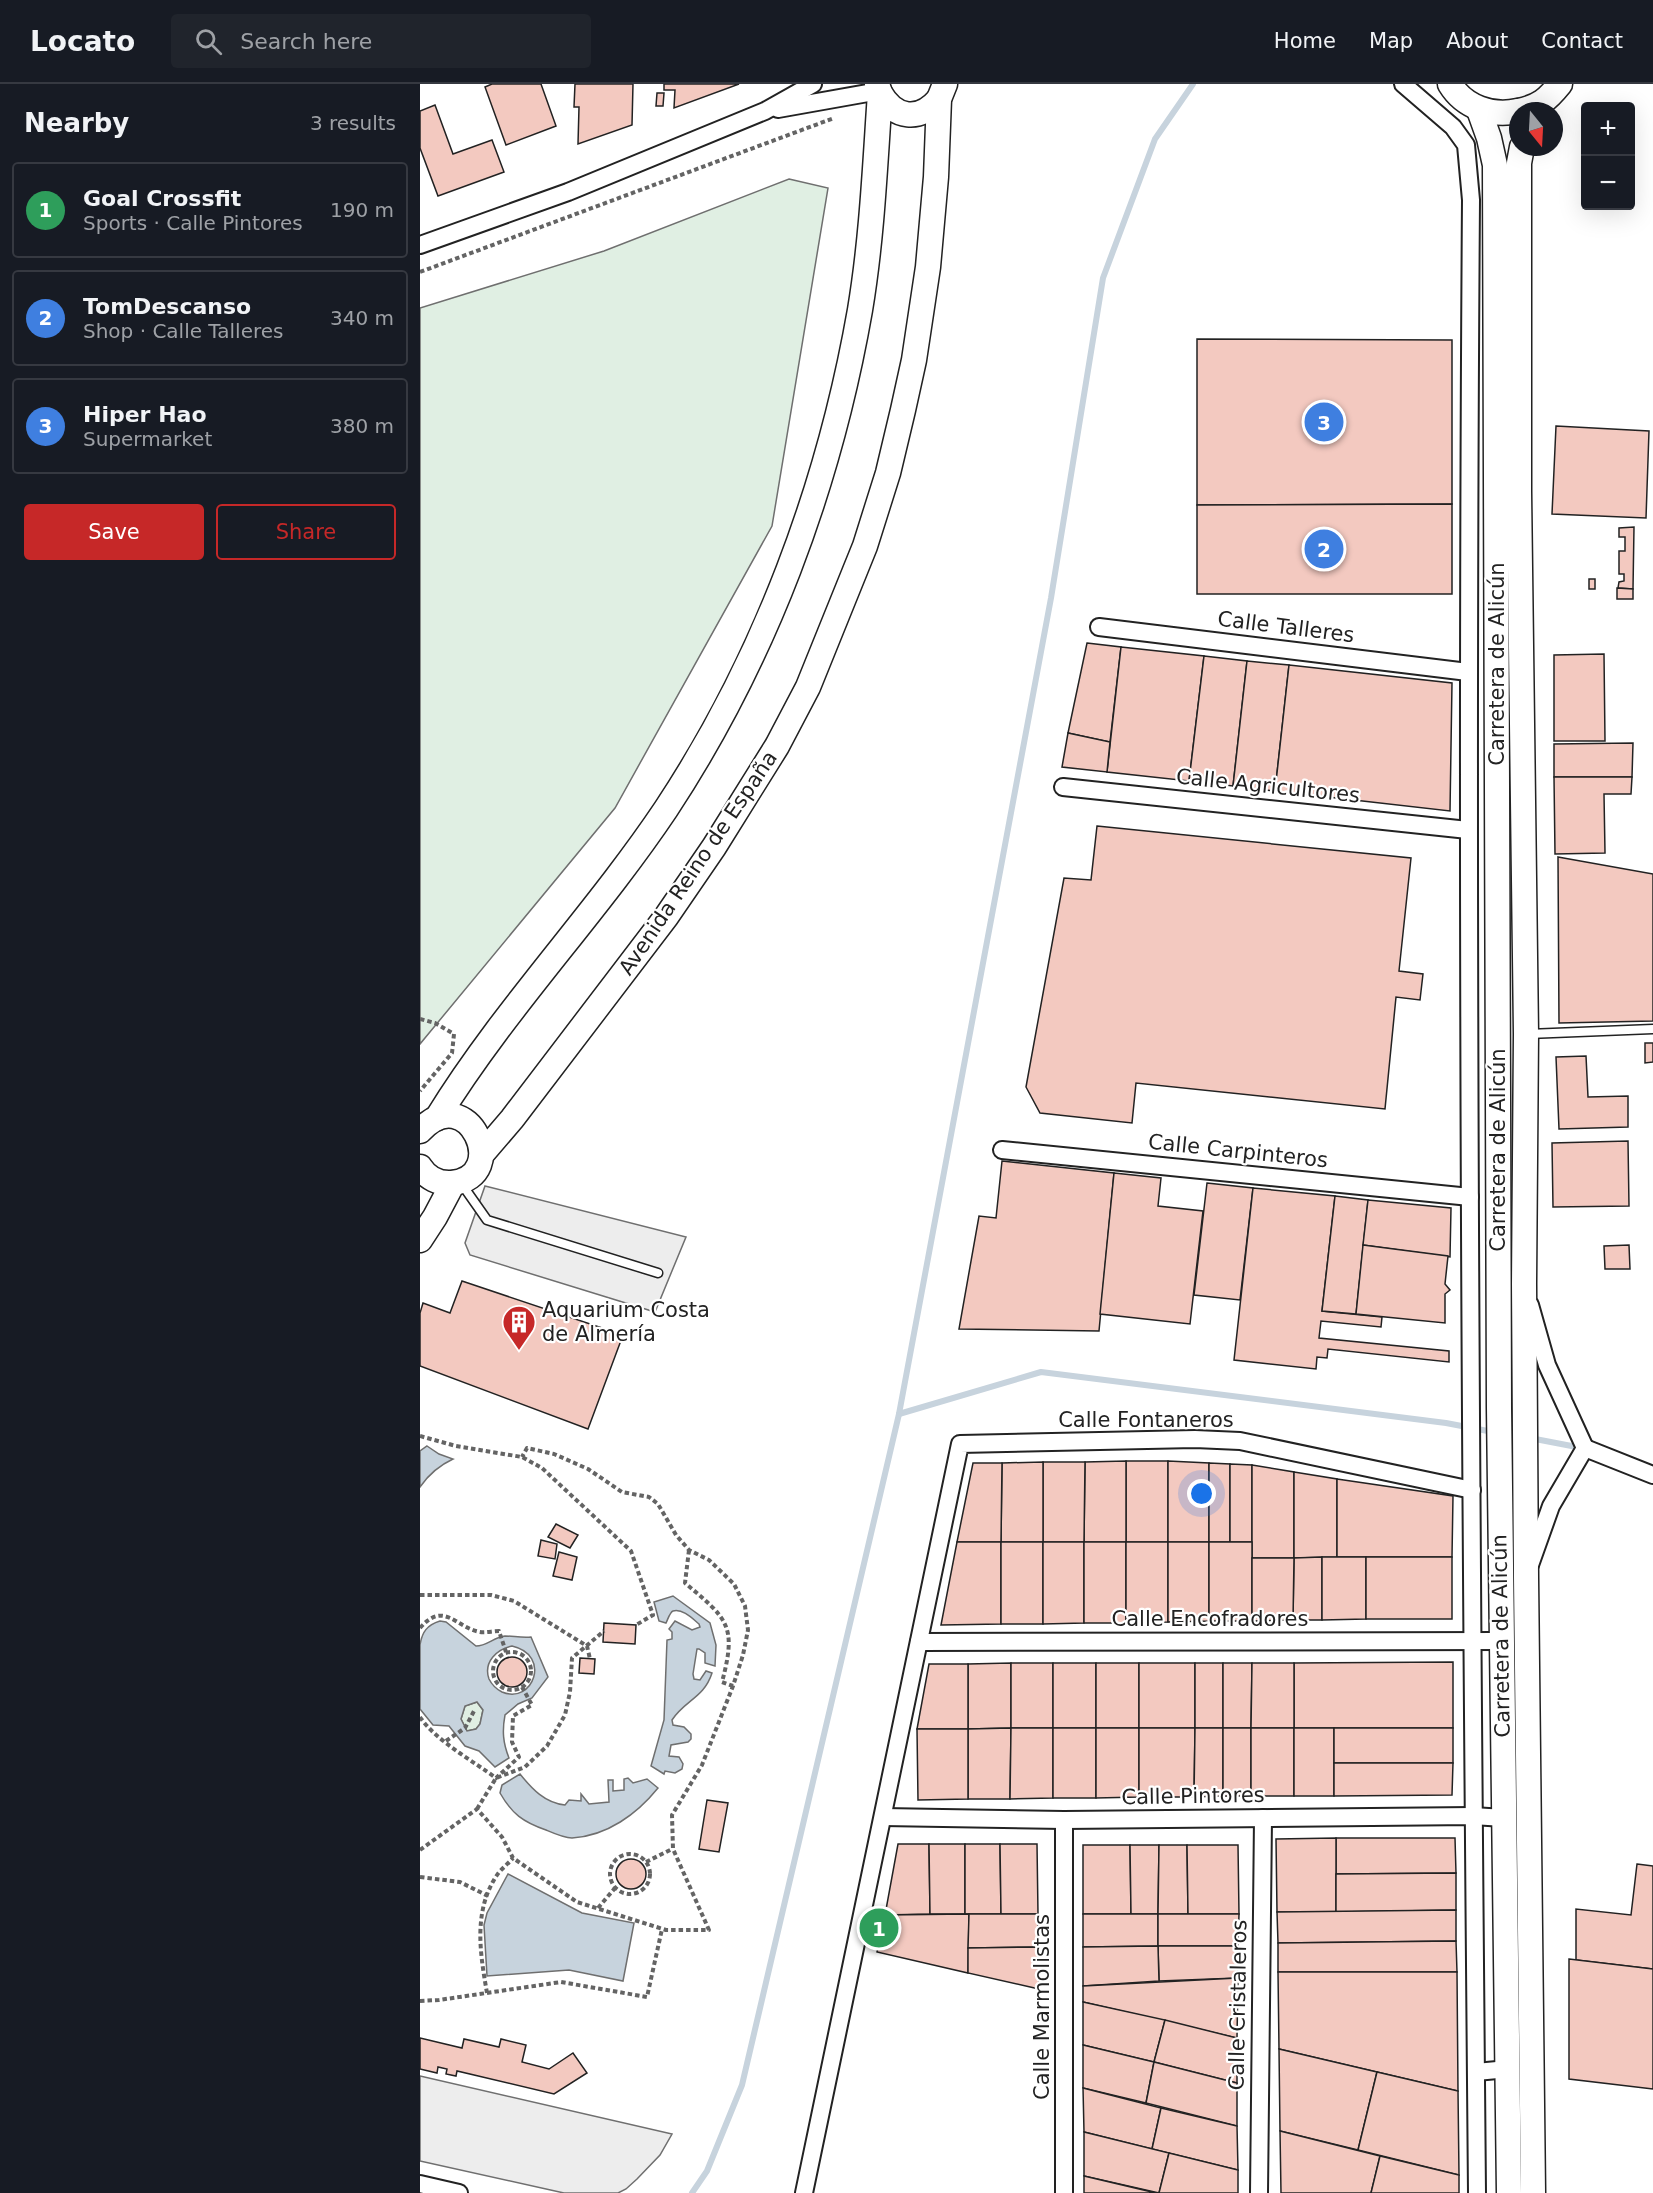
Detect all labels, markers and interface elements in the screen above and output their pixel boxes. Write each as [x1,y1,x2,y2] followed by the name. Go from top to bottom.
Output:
[171,14,591,68] search box
[30,25,135,58] text: Locato
[192,25,225,58] icon: search
[240,29,372,54] text: Search here
[1274,29,1336,53] text: Home
[1369,29,1413,53] text: Map
[1446,29,1508,53] text: About
[1541,29,1623,53] text: Contact
[1509,102,1563,156] north arrow
[1581,102,1635,210] map controls
[1581,102,1635,156] button: +
[24,108,129,138] text: Nearby
[310,111,396,135] text: 3 results
[1581,156,1635,210] button: −
[83,186,241,211] text: Goal Crossfit
[39,198,52,222] text: 1
[330,198,394,222] text: 190 m
[83,211,303,235] text: Sports · Calle Pintores
[83,294,251,319] text: TomDescanso
[39,306,52,330] text: 2
[330,306,394,330] text: 340 m
[83,319,283,343] text: Shop · Calle Talleres
[1304,400,1344,444] pin: 3
[83,402,207,427] text: Hiper Hao
[39,414,52,438] text: 3
[330,414,394,438] text: 380 m
[83,427,212,451] text: Supermarket
[24,504,204,560] button: Save
[216,504,396,560] button: Share
[1304,526,1344,572] pin: 2
[1485,562,1509,766] street label: Carretera de Alicún
[1216,607,1356,647] street label: Calle Talleres
[614,746,782,980] street label: Avenida Reino de España
[1175,764,1361,808] street label: Calle Agricultores
[1486,1048,1510,1252] street label: Carretera de Alicún
[1147,1130,1329,1172] street label: Calle Carpinteros
[542,1298,710,1346] place label: Aquarium Costa de Almería
[501,1304,537,1351] building icon: Aquarium Costa de Almería
[1058,1408,1234,1432] street label: Calle Fontaneros
[1187,1479,1216,1508] your location
[1487,1534,1515,1738] street label: Carretera de Alicún
[1112,1607,1308,1631] street label: Calle Encofradores
[1121,1783,1265,1809] street label: Calle Pintores
[860,1906,898,1950] pin: 1
[1030,1914,1054,2100] street label: Calle Marmolistas
[1225,1919,1251,2091] street label: Calle Cristaleros

